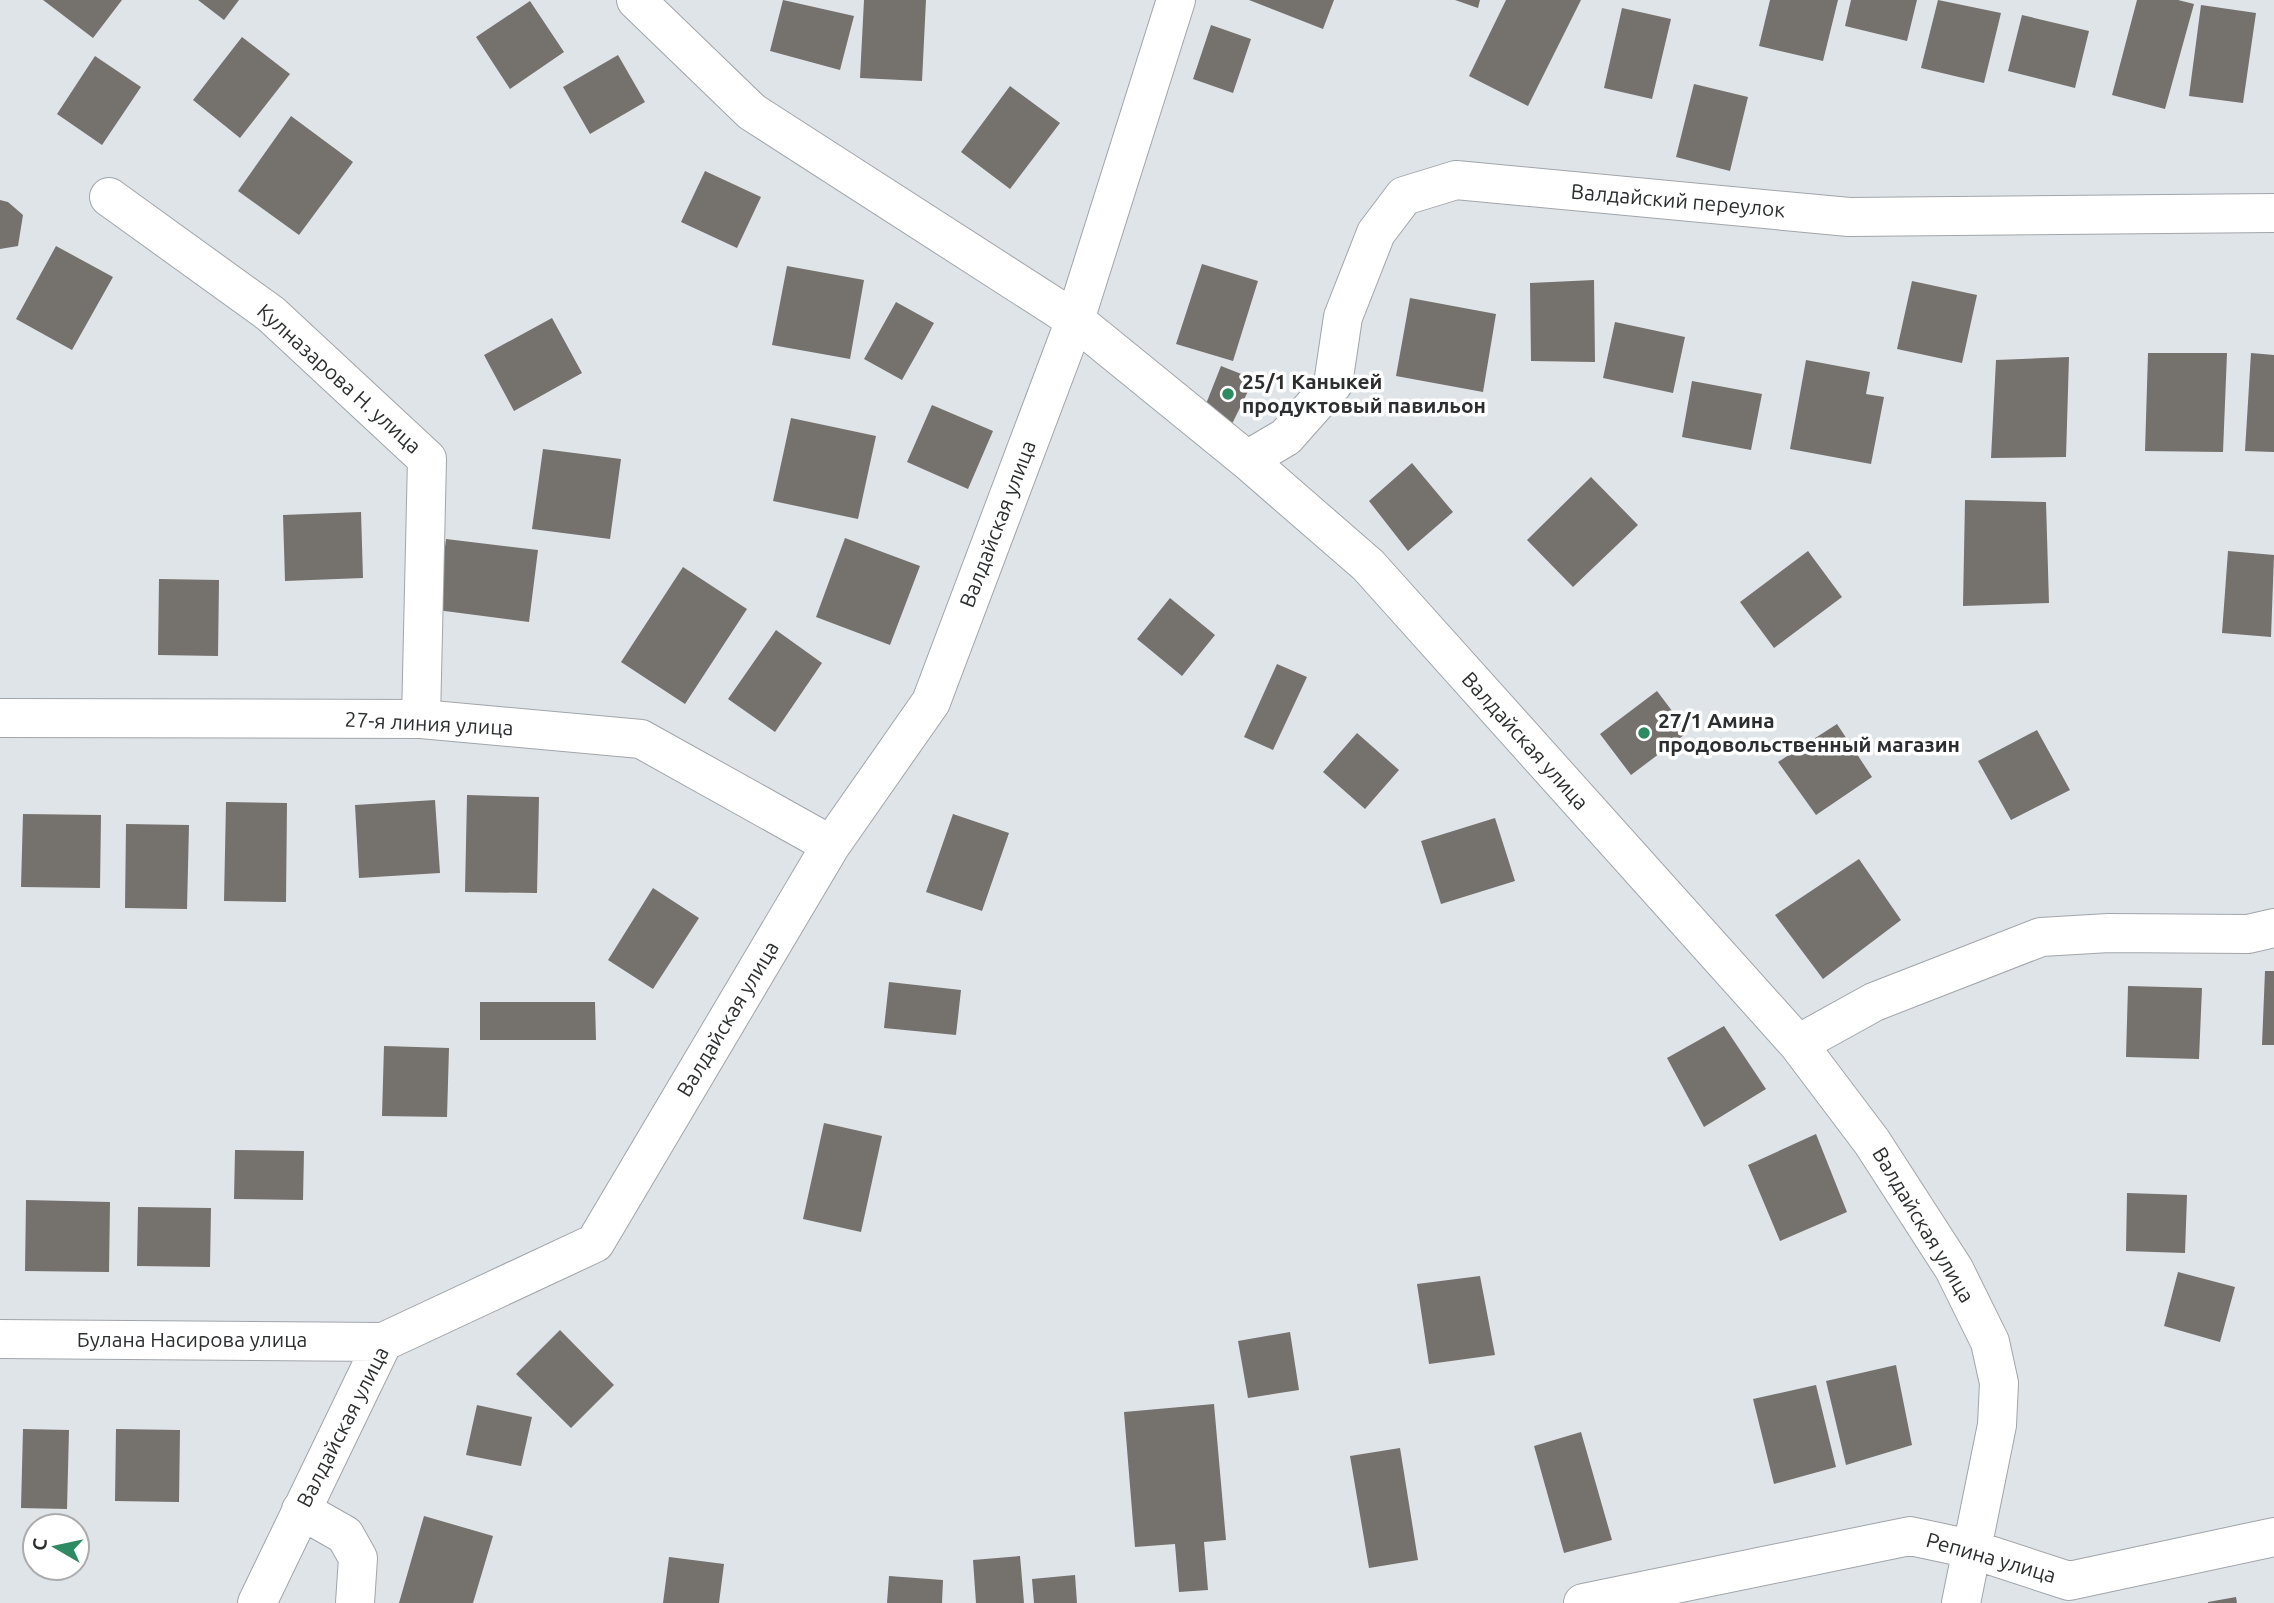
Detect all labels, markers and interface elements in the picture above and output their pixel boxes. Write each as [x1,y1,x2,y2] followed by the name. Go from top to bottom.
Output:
[1570,179,1786,221] street label: Валдайский переулок
[253,298,426,458] street label: Кулназарова Н. улица
[1242,369,1486,417] place label: 25/1 Каныкей продуктовый павильон
[1220,386,1236,402] marker: 25/1 Каныкей продуктовый павильон
[954,437,1040,611] street label: Валдайская улица
[1458,667,1594,814] street label: Валдайская улица
[344,707,514,739] street label: 27-я линия улица
[1658,708,1960,756] place label: 27/1 Амина продовольственный магазин
[1636,725,1652,741] marker: 27/1 Амина продовольственный магазин
[671,936,783,1100] street label: Валдайская улица
[1868,1142,1980,1306] street label: Валдайская улица
[77,1327,307,1351] street label: Булана Насирова улица
[291,1342,393,1511] street label: Валдайская улица
[21,1512,91,1582] north arrow
[1924,1527,2059,1587] street label: Репина улица
[27,1537,51,1552] text: С

